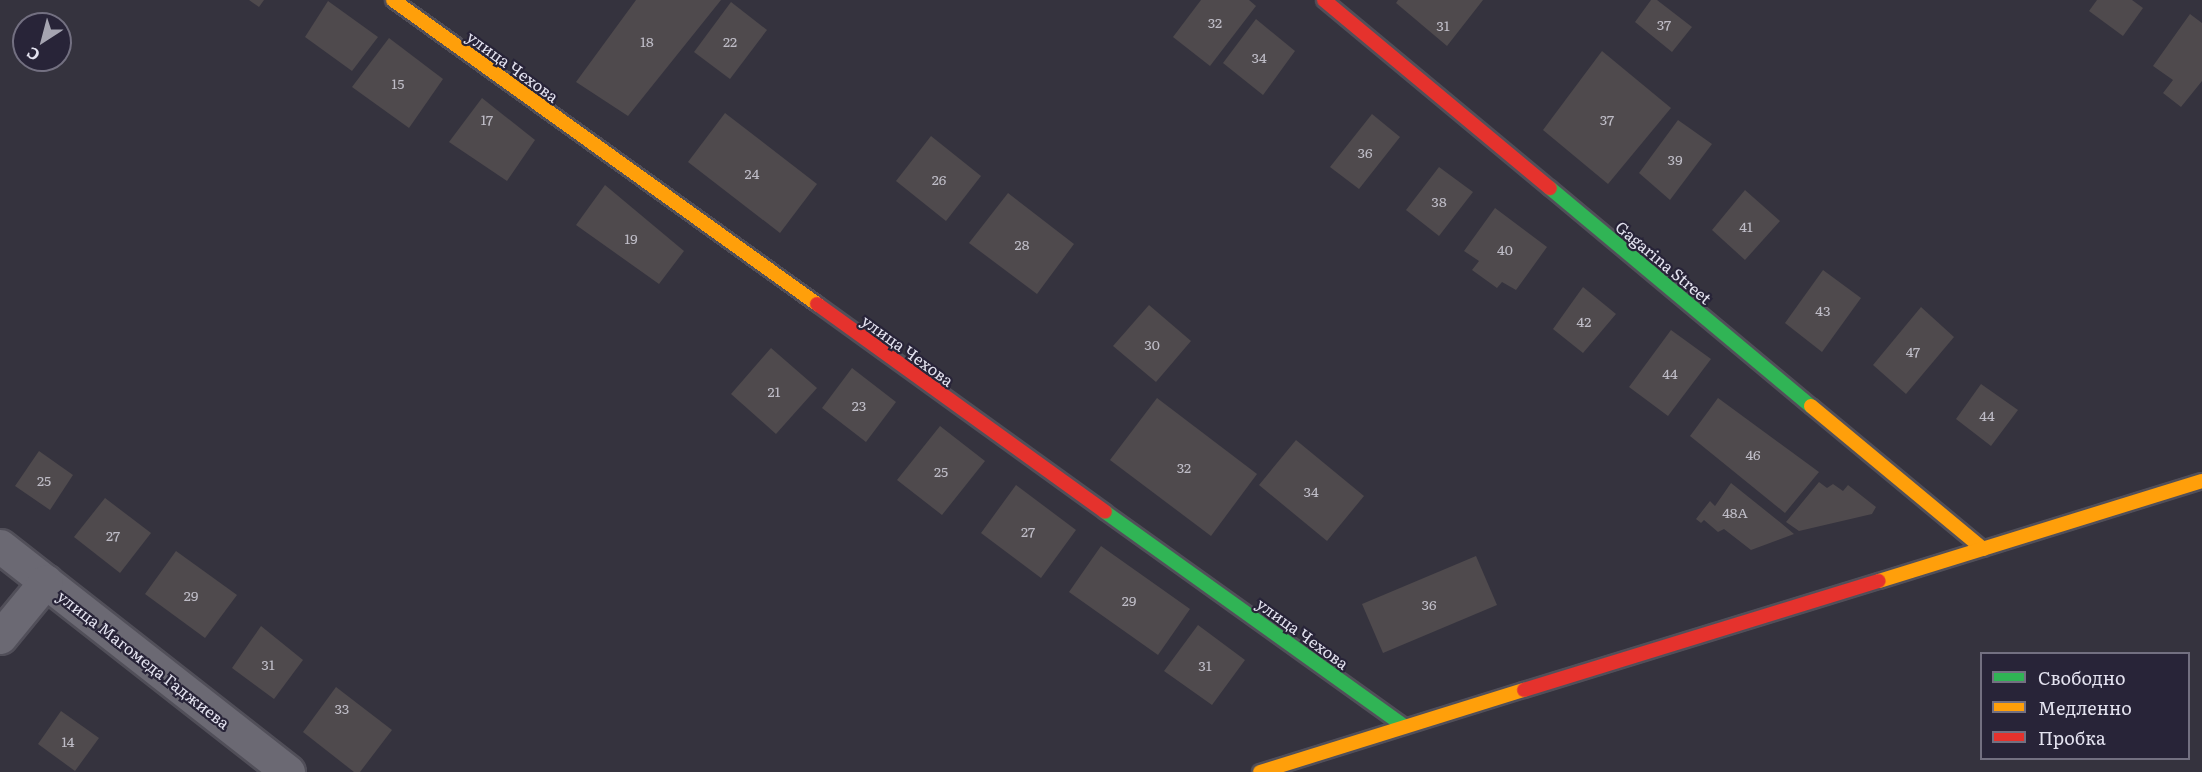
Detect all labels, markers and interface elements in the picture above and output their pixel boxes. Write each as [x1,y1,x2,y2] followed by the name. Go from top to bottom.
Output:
[12,12,72,72] north arrow
[1208,14,1222,30] house number: 32
[1657,16,1671,32] house number: 37
[1436,17,1450,33] house number: 31
[463,26,563,106] street label: улица Чехова
[640,33,654,49] house number: 18
[723,33,737,49] house number: 22
[21,42,44,68] text: С
[1251,49,1267,65] house number: 34
[392,75,404,91] house number: 15
[481,111,493,127] house number: 17
[1600,111,1614,127] house number: 37
[1357,144,1373,160] house number: 36
[1668,151,1682,167] house number: 39
[745,165,759,181] house number: 24
[932,171,946,187] house number: 26
[1431,193,1447,209] house number: 38
[1612,216,1716,308] street label: Gagarina Street
[1739,218,1753,234] house number: 41
[624,230,638,246] house number: 19
[1015,236,1029,252] house number: 28
[1497,241,1513,257] house number: 40
[1815,302,1831,318] house number: 43
[858,310,958,390] street label: улица Чехова
[1577,313,1591,329] house number: 42
[1144,336,1160,352] house number: 30
[1906,343,1920,359] house number: 47
[1662,365,1678,381] house number: 44
[768,383,780,399] house number: 21
[852,397,866,413] house number: 23
[1979,407,1995,423] house number: 44
[1745,446,1761,462] house number: 46
[1177,459,1191,475] house number: 32
[934,463,948,479] house number: 25
[37,472,51,488] house number: 25
[1303,483,1319,499] house number: 34
[1722,504,1748,520] house number: 48А
[1021,523,1035,539] house number: 27
[106,527,120,543] house number: 27
[54,586,234,732] street label: улица Магомеда Гаджиева
[184,587,198,603] house number: 29
[1122,592,1136,608] house number: 29
[1253,593,1353,673] street label: улица Чехова
[1421,596,1437,612] house number: 36
[1980,652,2190,760] legend
[261,656,275,672] house number: 31
[1198,657,1212,673] house number: 31
[2038,664,2126,691] text: Свободно
[2038,694,2132,721] text: Медленно
[335,700,349,716] house number: 33
[2038,724,2106,751] text: Пробка
[62,733,74,749] house number: 14

